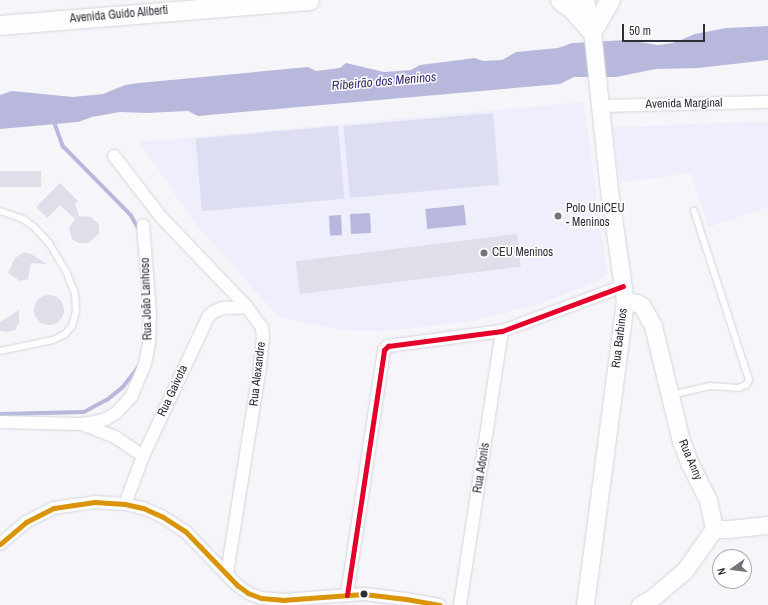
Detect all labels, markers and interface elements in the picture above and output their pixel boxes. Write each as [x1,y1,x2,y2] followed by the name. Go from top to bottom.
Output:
[69,3,169,27] street label: Avenida Guido Aliberti
[624,16,707,42] scale bar
[629,23,651,39] text: 50 m
[331,70,437,94] water label: Ribeirão dos Meninos
[645,96,723,112] street label: Avenida Marginal
[566,202,625,230] place label: Polo UniCEU - Meninos
[553,211,563,221] marker: Polo UniCEU - Meninos
[492,246,553,260] place label: CEU Meninos
[479,248,489,258] marker: CEU Meninos
[138,257,156,341] street label: Rua João Lanhoso
[609,307,631,369] street label: Rua Barbinos
[247,341,269,407] street label: Rua Alexandre
[155,363,191,419] street label: Rua Gaivota
[675,437,705,483] street label: Rua Anny
[471,441,493,495] street label: Rua Adonis
[712,549,752,589] north arrow
[714,567,729,577] text: N
[359,589,369,599] unlabelled marker

